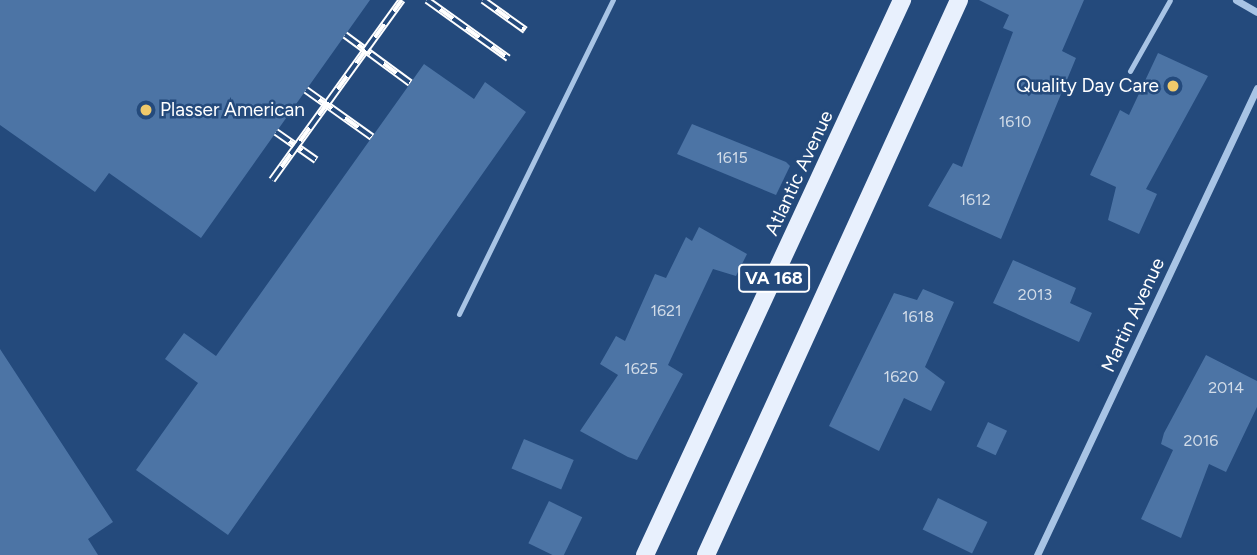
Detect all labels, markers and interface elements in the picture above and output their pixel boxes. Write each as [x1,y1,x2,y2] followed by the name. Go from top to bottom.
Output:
[1016,75,1159,97] place label: Quality Day Care
[1165,78,1181,94] marker: Quality Day Care
[160,99,305,121] place label: Plasser American
[138,102,154,118] marker: Plasser American
[760,107,838,239] street label: Atlantic Avenue
[999,112,1031,132] house number: 1610
[716,148,748,168] house number: 1615
[959,190,991,210] house number: 1612
[1097,254,1169,376] street label: Martin Avenue
[737,264,811,292] road number: VA 168
[1018,285,1052,305] house number: 2013
[650,301,682,321] house number: 1621
[902,307,934,327] house number: 1618
[624,359,658,379] house number: 1625
[884,367,918,387] house number: 1620
[1208,378,1244,398] house number: 2014
[1184,431,1218,451] house number: 2016

